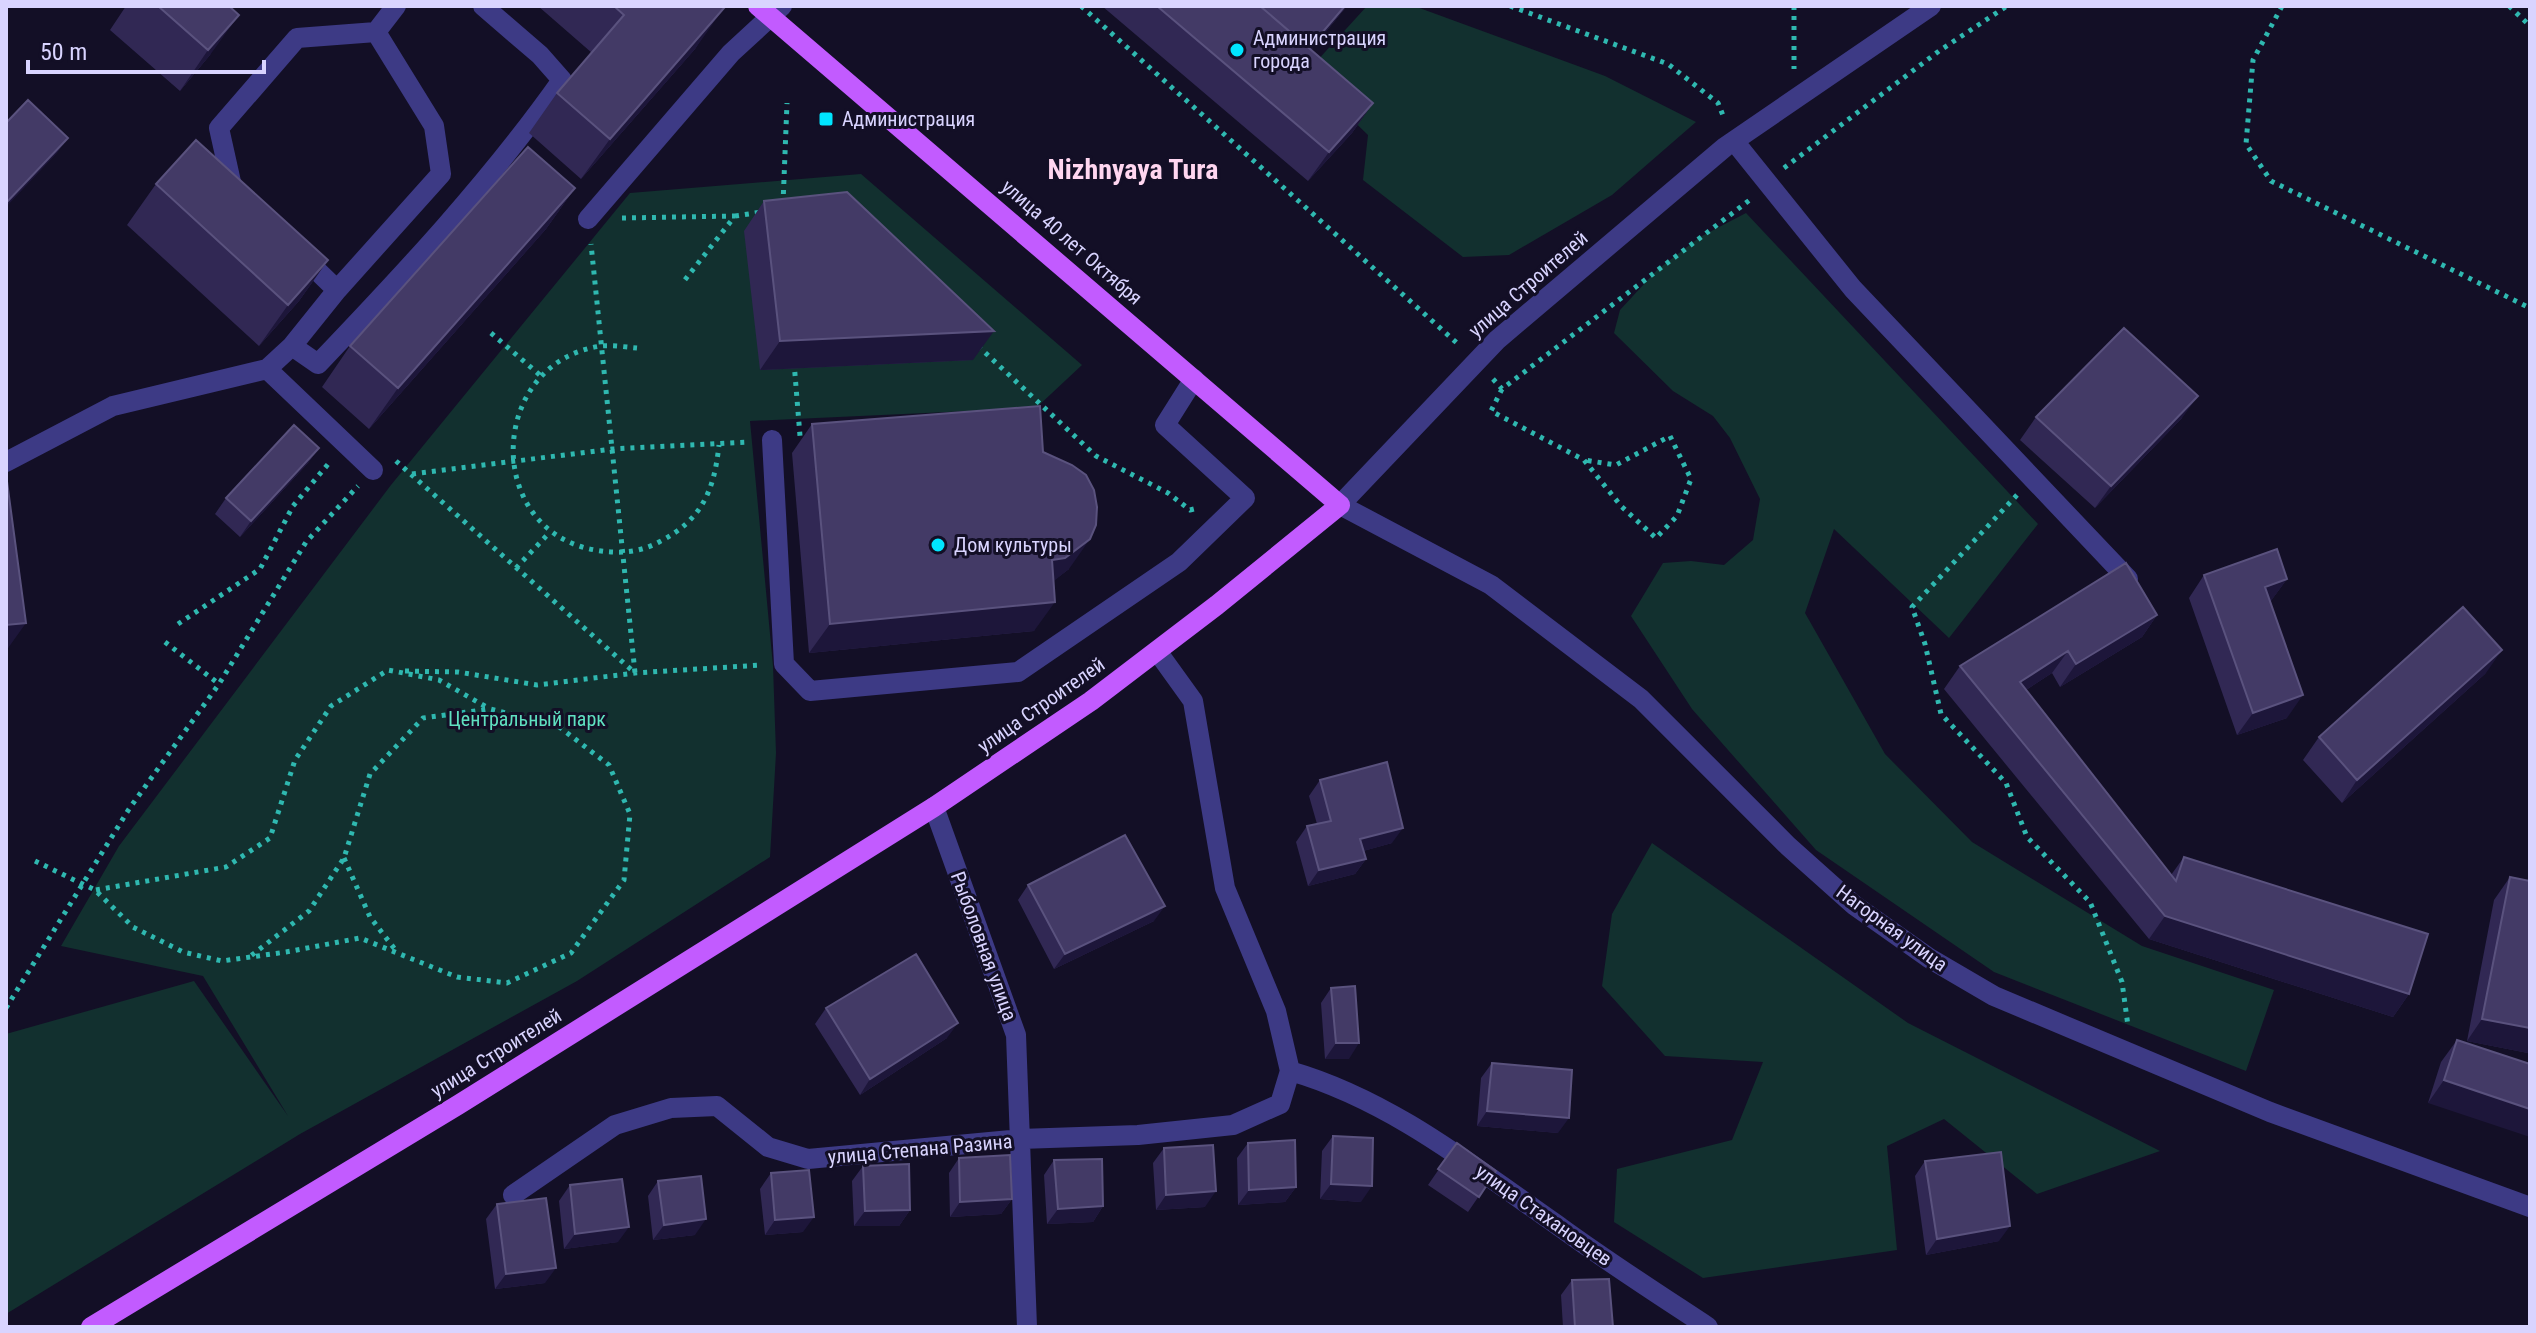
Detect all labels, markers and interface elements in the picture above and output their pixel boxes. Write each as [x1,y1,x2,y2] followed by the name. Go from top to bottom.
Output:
[28,24,264,74] scale bar
[1253,26,1386,73] place label: Администрация города
[40,38,87,66] text: 50 m
[1228,41,1246,59] marker: Администрация города
[842,107,975,131] place label: Администрация
[817,110,835,128] marker: Администрация
[1048,153,1218,186] district label: Nizhnyaya Tura
[997,174,1147,310] street label: улица 40 лет Октября
[1464,226,1592,342] street label: улица Строителей
[954,533,1072,557] place label: Дом культуры
[929,536,947,554] marker: Дом культуры
[973,652,1109,758] street label: улица Строителей
[448,707,606,731] park label: Центральный парк
[946,868,1022,1024] street label: Рыболовная улица
[1832,880,1952,976] street label: Нагорная улица
[426,1003,566,1103] street label: улица Строителей
[827,1129,1013,1169] street label: улица Степана Разина
[1471,1159,1617,1271] street label: улица Стахановцев

